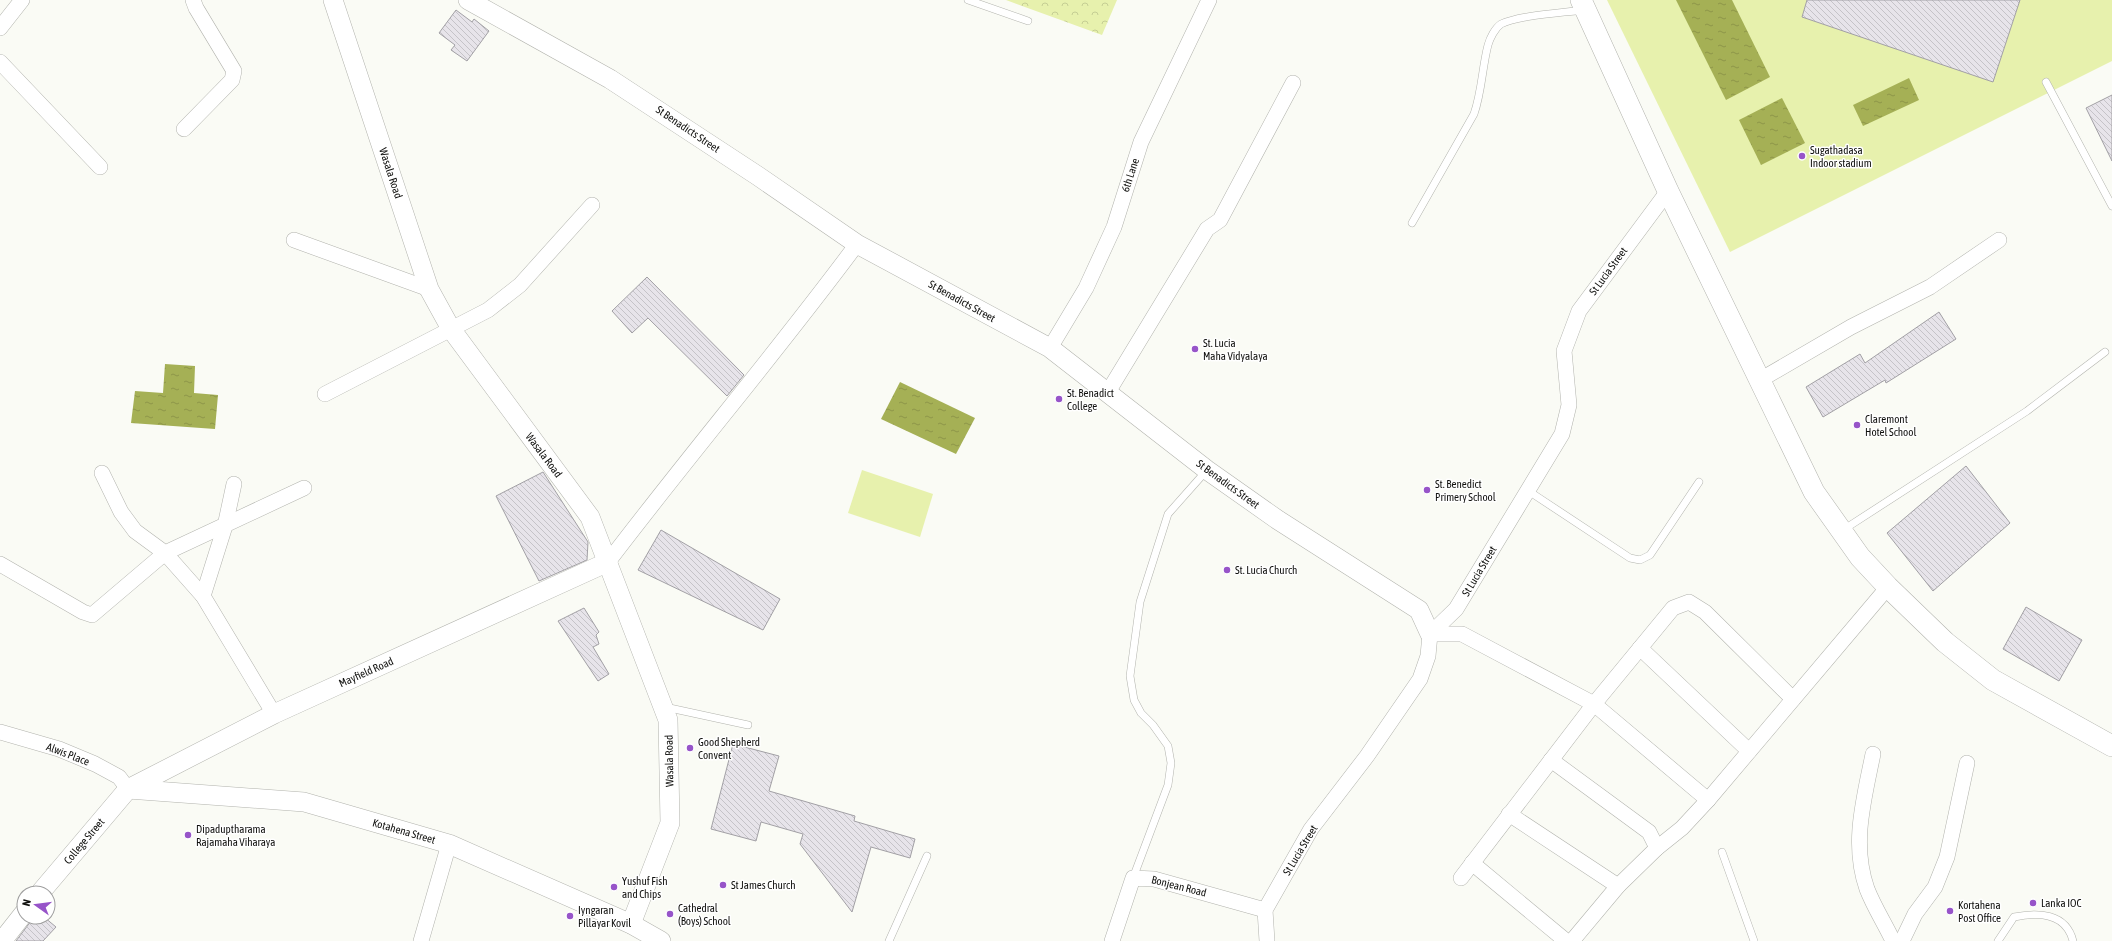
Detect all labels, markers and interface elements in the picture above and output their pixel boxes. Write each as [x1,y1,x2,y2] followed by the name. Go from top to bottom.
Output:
[654,103,722,155] street label: St Benadicts Street
[1810,144,1872,169] place label: Sugathadasa Indoor stadium
[377,146,405,200] street label: Wasala Road
[1797,151,1807,161] marker: Sugathadasa Indoor stadium
[1119,157,1141,193] street label: 6th Lane
[1587,245,1629,297] street label: St Lucia Street
[927,278,997,324] street label: St Benadicts Street
[1203,337,1268,362] place label: St. Lucia Maha Vidyalaya
[1190,344,1200,354] marker: St. Lucia Maha Vidyalaya
[1067,387,1114,412] place label: St. Benadict College
[1054,394,1064,404] marker: St. Benadict College
[1865,413,1916,438] place label: Claremont Hotel School
[1852,420,1862,430] marker: Claremont Hotel School
[523,431,565,479] street label: Wasala Road
[1194,457,1262,511] street label: St Benadicts Street
[1435,478,1496,503] place label: St. Benedict Primery School
[1422,485,1432,495] marker: St. Benedict Primery School
[1459,544,1499,598] street label: St Lucia Street
[1235,564,1297,576] place label: St. Lucia Church
[1222,565,1232,575] marker: St. Lucia Church
[337,655,395,689] street label: Mayfield Road
[663,735,675,787] street label: Wasala Road
[698,736,760,761] place label: Good Shepherd Convent
[45,740,91,768] street label: Alwis Place
[685,743,695,753] marker: Good Shepherd Convent
[61,816,107,866] street label: College Street
[371,816,437,846] street label: Kotahena Street
[196,823,275,848] place label: Dipaduptharama Rajamaha Viharaya
[1280,823,1320,877] street label: St Lucia Street
[183,830,193,840] marker: Dipaduptharama Rajamaha Viharaya
[1150,873,1208,899] street label: Bonjean Road
[622,875,667,900] place label: Yushuf Fish and Chips
[731,879,795,891] place label: St James Church
[718,880,728,890] marker: St James Church
[609,882,619,892] marker: Yushuf Fish and Chips
[16,885,56,925] north arrow
[2041,897,2081,909] place label: Lanka IOC
[20,898,33,907] text: N
[2028,898,2038,908] marker: Lanka IOC
[1958,899,2001,924] place label: Kortahena Post Office
[678,902,731,927] place label: Cathedral (Boys) School
[578,904,631,929] place label: Iyngaran Pillayar Kovil
[1945,906,1955,916] marker: Kortahena Post Office
[665,909,675,919] marker: Cathedral (Boys) School
[565,911,575,921] marker: Iyngaran Pillayar Kovil

